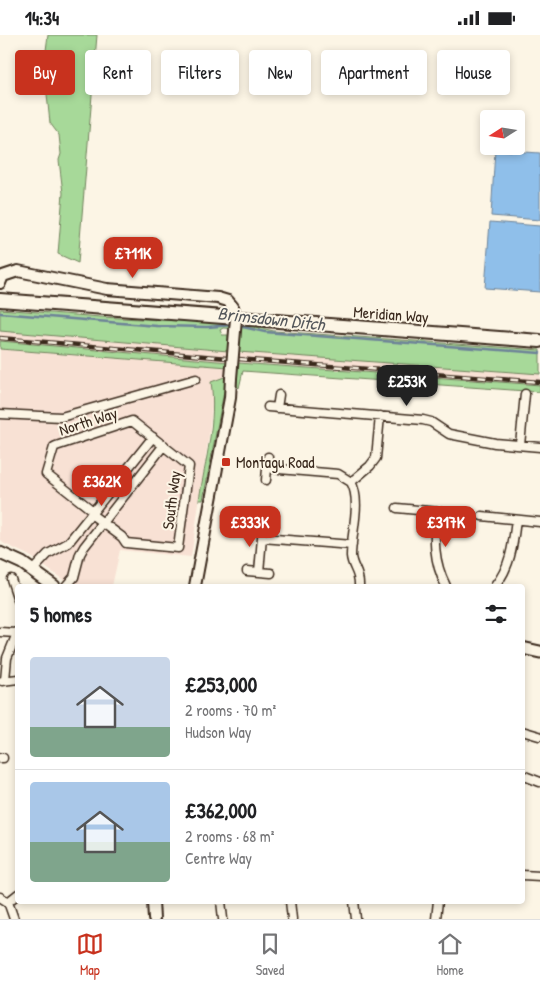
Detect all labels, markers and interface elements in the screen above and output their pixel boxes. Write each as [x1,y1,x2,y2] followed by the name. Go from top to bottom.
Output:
[25,5,59,31] text: 14:34
[15,50,75,95] chip: Buy
[85,50,151,95] chip: Rent
[161,50,239,95] chip: Filters
[249,50,311,95] chip: New
[321,50,427,95] chip: Apartment
[437,50,510,95] chip: House
[480,110,525,155] north arrow
[480,110,525,155] map controls
[98,237,168,279] pin: £711K
[115,242,151,264] text: £711K
[216,300,327,337] water label: Brimsdown Ditch
[353,300,430,328] street label: Meridian Way
[372,365,442,407] pin: £253K
[388,370,426,392] text: £253K
[56,401,120,441] street label: North Way
[236,451,314,473] place label: Montagu Road
[220,456,232,468] marker: Montagu Road
[67,465,137,507] pin: £362K
[156,469,186,531] street label: South Way
[83,470,121,492] text: £362K
[215,505,285,548] pin: £333K
[411,505,481,548] pin: £317K
[231,511,269,533] text: £333K
[427,511,465,533] text: £317K
[30,600,92,629] text: 5 homes
[482,600,510,628] icon: filters
[185,670,257,699] text: £253,000
[70,677,130,737] icon: home
[185,699,276,721] text: 2 rooms · 70 m²
[185,721,252,743] text: Hudson Way
[185,796,257,825] text: £362,000
[70,802,130,862] icon: home
[185,825,274,847] text: 2 rooms · 68 m²
[185,847,252,869] text: Centre Way
[76,930,104,979] tab: Map
[256,930,284,979] tab: Saved
[436,930,464,979] tab: Home

